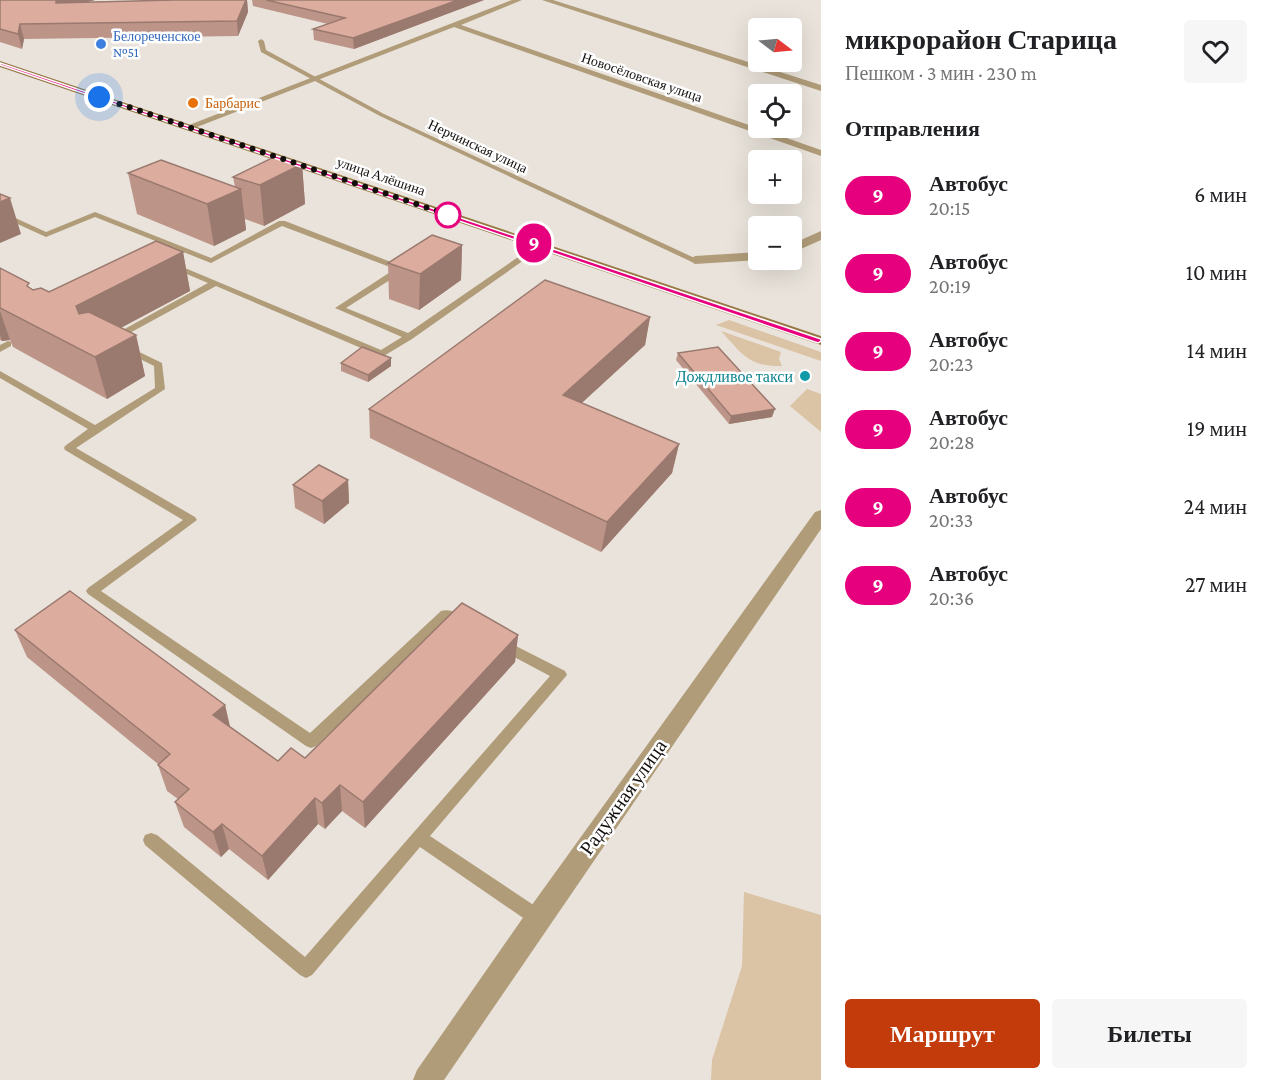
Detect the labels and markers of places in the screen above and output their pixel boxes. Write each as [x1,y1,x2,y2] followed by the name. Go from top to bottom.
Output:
[113,28,201,60] place label: Белореченское №51
[94,37,108,51] marker: Белореченское №51
[205,95,260,111] place label: Барбарис
[186,96,200,110] marker: Барбарис
[435,202,461,228] unlabelled marker
[676,368,793,386] place label: Дождливое такси
[798,369,812,383] marker: Дождливое такси

